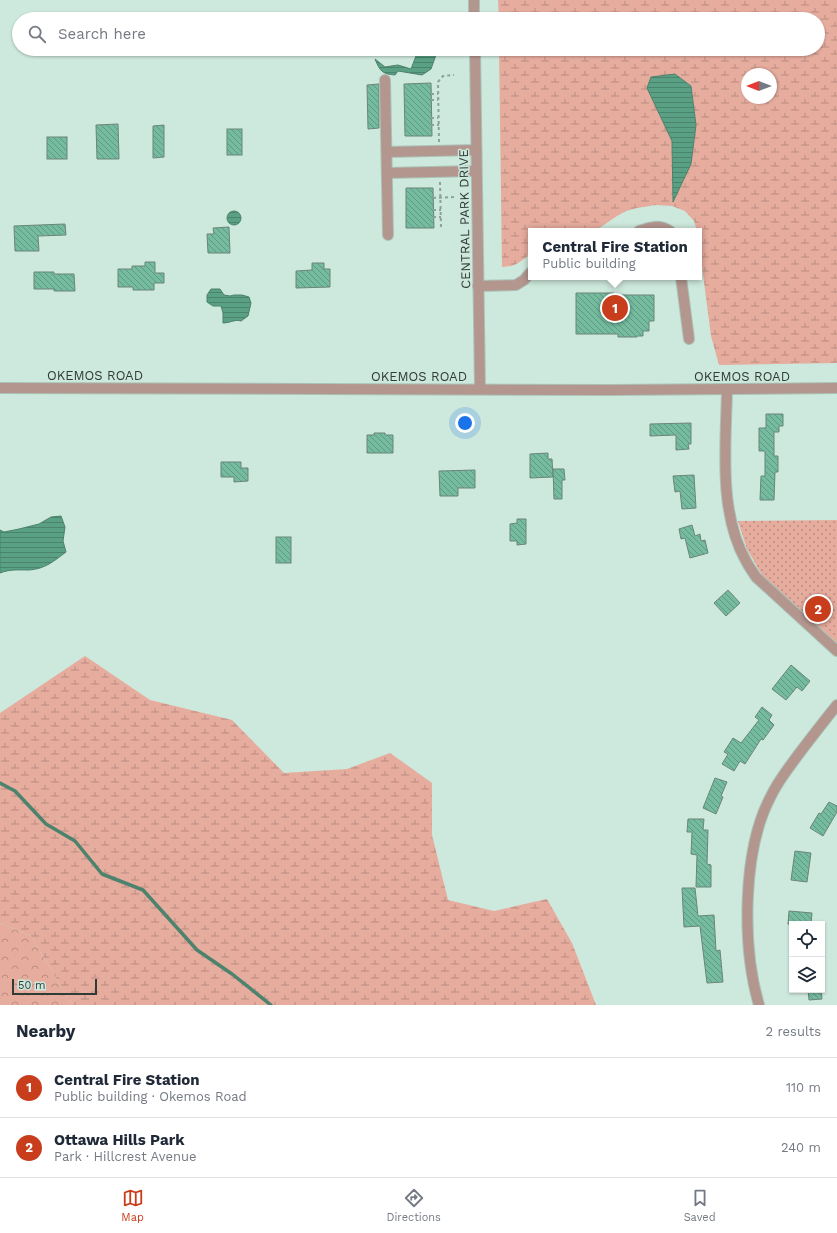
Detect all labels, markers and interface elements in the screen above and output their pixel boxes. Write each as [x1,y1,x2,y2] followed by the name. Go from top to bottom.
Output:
[12,12,825,56] search box
[26,23,48,45] icon: search
[58,25,146,43] text: Search here
[741,68,777,104] north arrow
[456,149,473,289] street label: CENTRAL PARK DRIVE
[528,228,702,280] popup
[542,238,688,256] text: Central Fire Station
[542,256,636,271] text: Public building
[602,293,628,323] pin: 1
[47,368,143,383] street label: OKEMOS ROAD
[371,369,467,384] street label: OKEMOS ROAD
[694,369,790,384] street label: OKEMOS ROAD
[455,413,475,433] your location
[805,594,831,624] pin: 2
[789,921,825,993] map controls
[789,921,825,957] button: locate
[789,957,825,993] button: layers
[12,977,97,996] scale bar
[18,979,45,992] text: 50 m
[16,1021,75,1041] text: Nearby
[766,1024,821,1039] text: 2 results
[54,1071,200,1089] text: Central Fire Station
[26,1080,32,1095] text: 1
[786,1080,821,1095] text: 110 m
[54,1089,247,1104] text: Public building · Okemos Road
[54,1131,184,1149] text: Ottawa Hills Park
[25,1140,33,1155] text: 2
[781,1140,821,1155] text: 240 m
[54,1149,197,1164] text: Park · Hillcrest Avenue
[121,1187,144,1224] tab: Map
[387,1187,441,1224] tab: Directions
[684,1187,716,1224] tab: Saved

